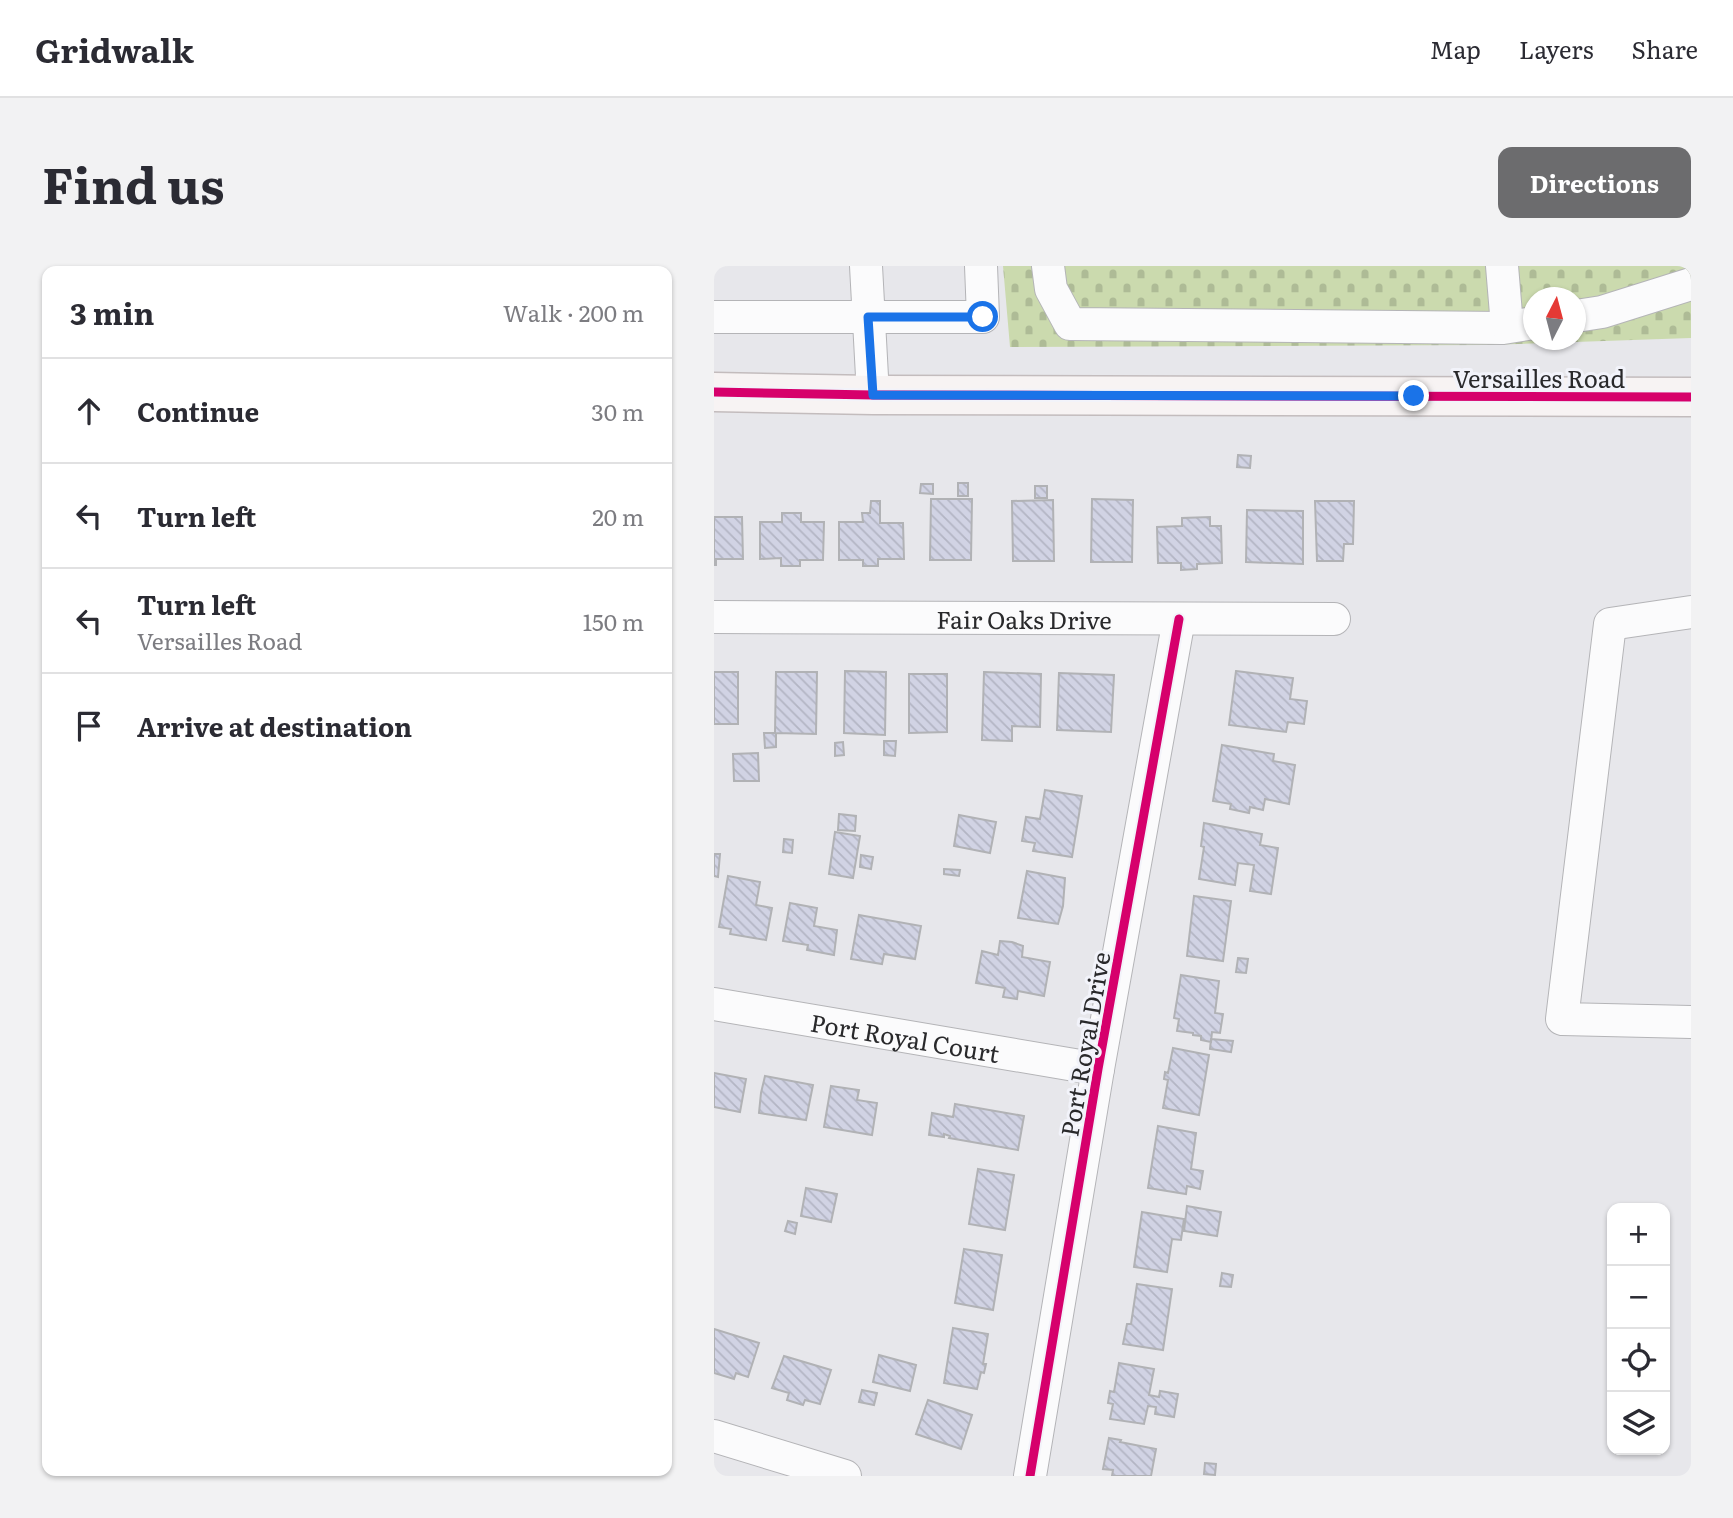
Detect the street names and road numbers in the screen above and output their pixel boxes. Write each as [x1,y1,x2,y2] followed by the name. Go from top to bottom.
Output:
[1453,360,1626,395] street label: Versailles Road
[936,600,1112,636] street label: Fair Oaks Drive
[1051,949,1117,1139] street label: Port Royal Drive
[808,1003,1003,1070] street label: Port Royal Court

